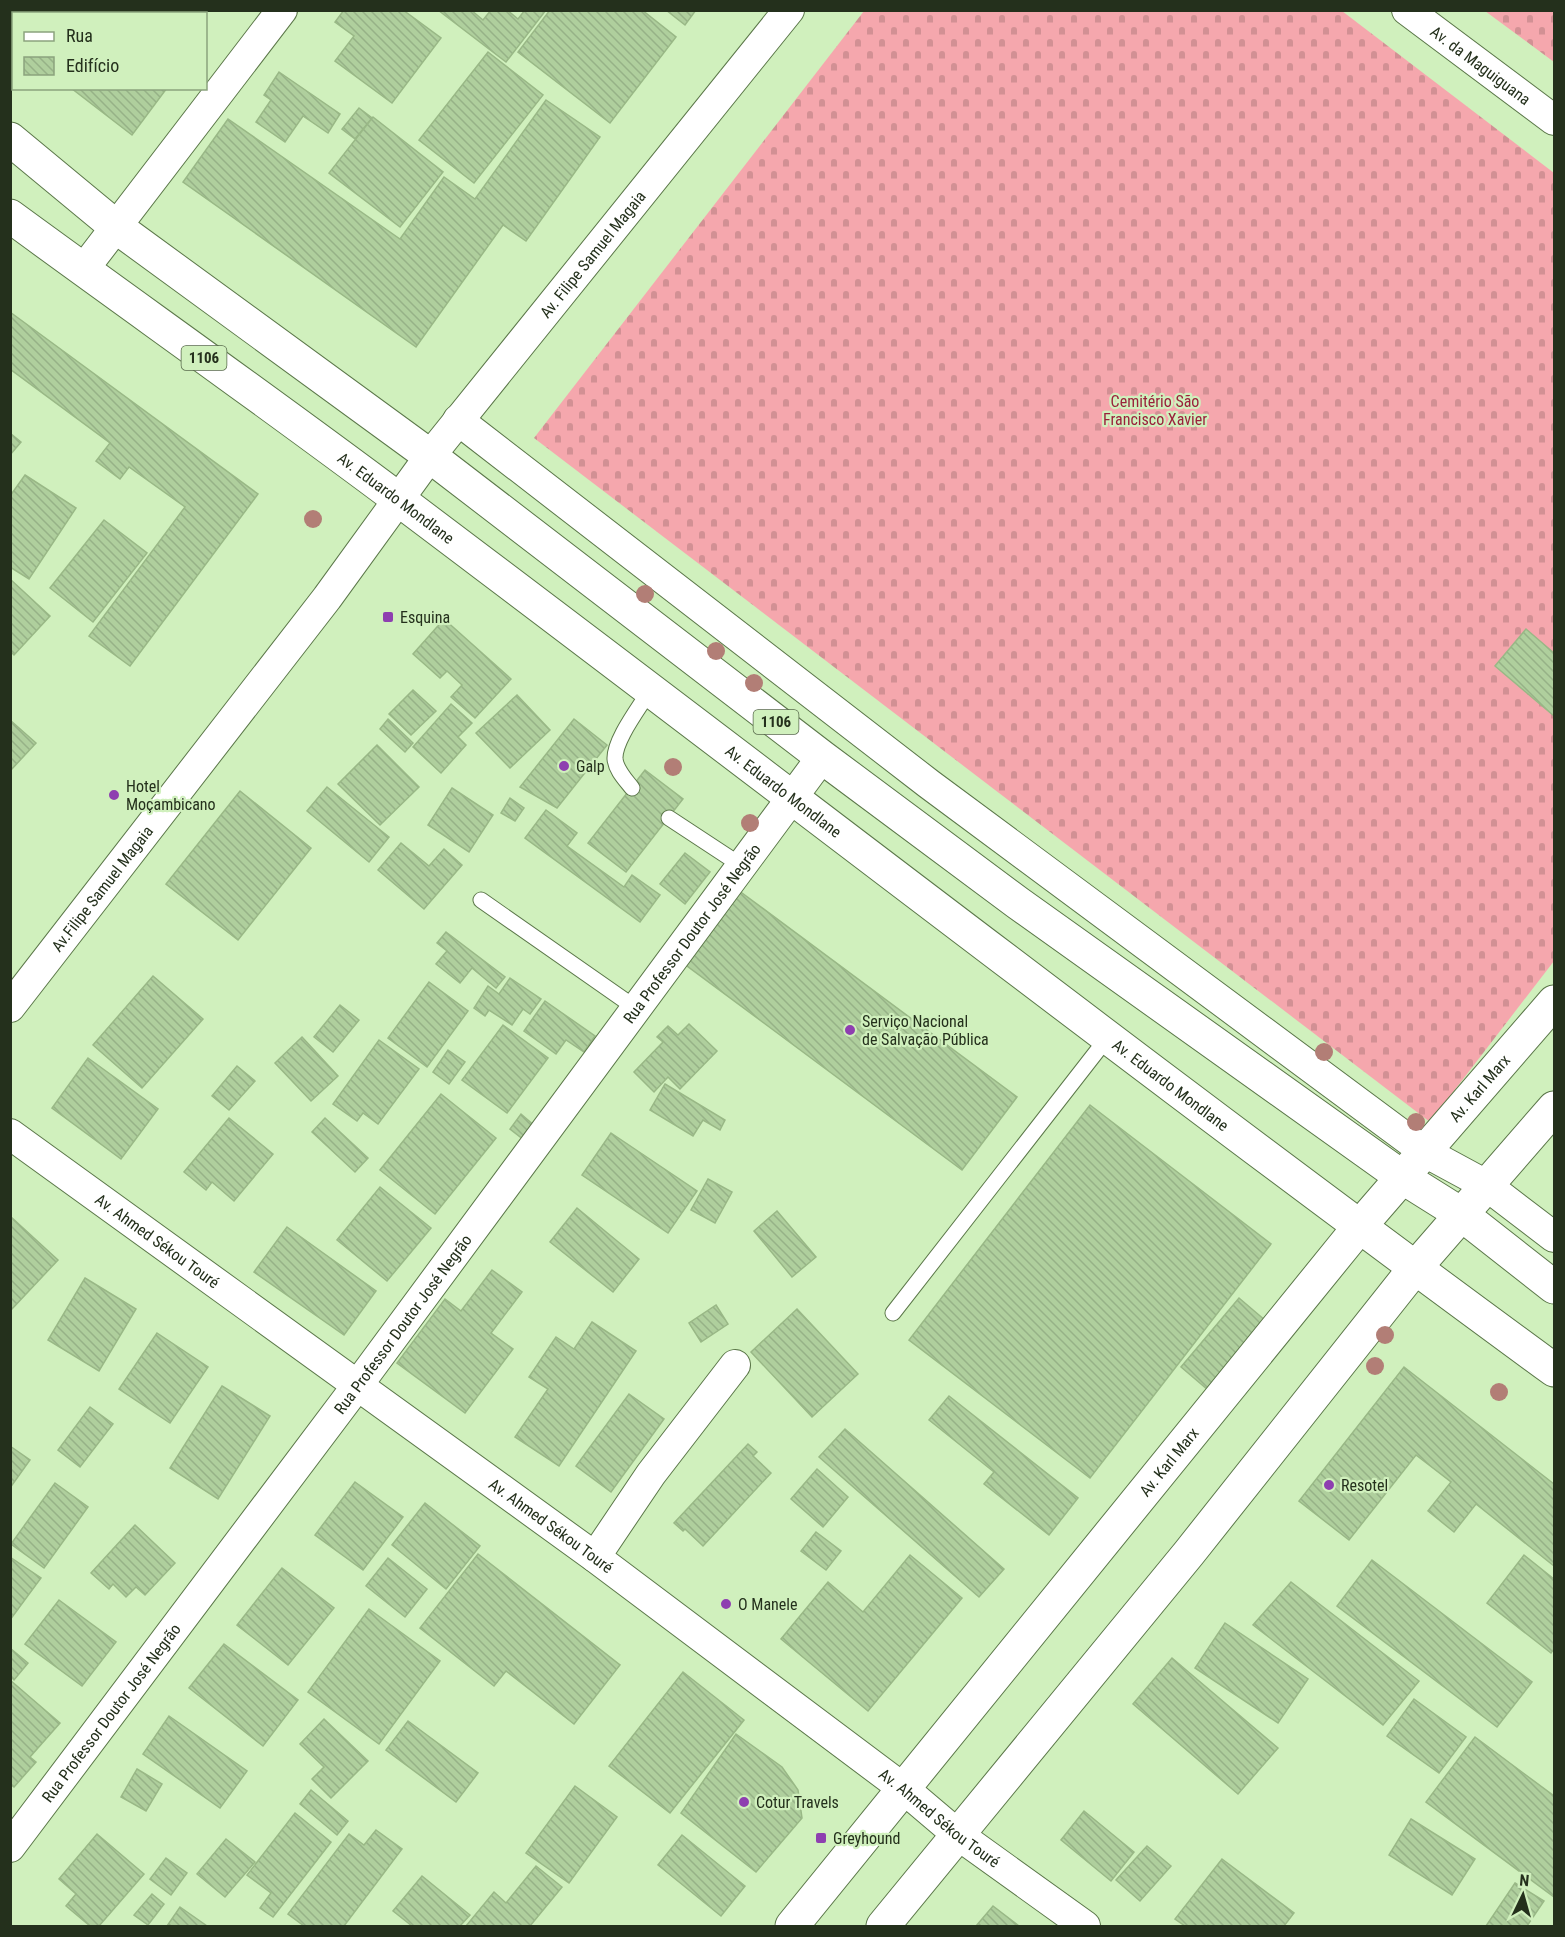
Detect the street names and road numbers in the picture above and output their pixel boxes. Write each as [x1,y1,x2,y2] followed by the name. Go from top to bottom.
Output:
[1427,22,1534,109] street label: Av. da Maguiguana
[536,187,649,322] street label: Av. Filipe Samuel Magaia
[182,346,226,370] road number: 1106
[334,448,458,548] street label: Av. Eduardo Mondlane
[754,710,798,734] road number: 1106
[722,741,845,841] street label: Av. Eduardo Mondlane
[47,822,157,955] street label: Av.Filipe Samuel Magaia
[619,840,764,1027] street label: Rua Professor Doutor José Negrão
[1109,1035,1233,1135] street label: Av. Eduardo Mondlane
[1445,1050,1514,1126] street label: Av. Karl Marx
[92,1189,223,1292] street label: Av. Ahmed Sékou Touré
[330,1231,475,1418] street label: Rua Professor Doutor José Negrão
[1135,1423,1202,1500] street label: Av. Karl Marx
[486,1474,617,1577] street label: Av. Ahmed Sékou Touré
[38,1620,184,1806] street label: Rua Professor Doutor José Negrão
[875,1764,1004,1871] street label: Av. Ahmed Sékou Touré

